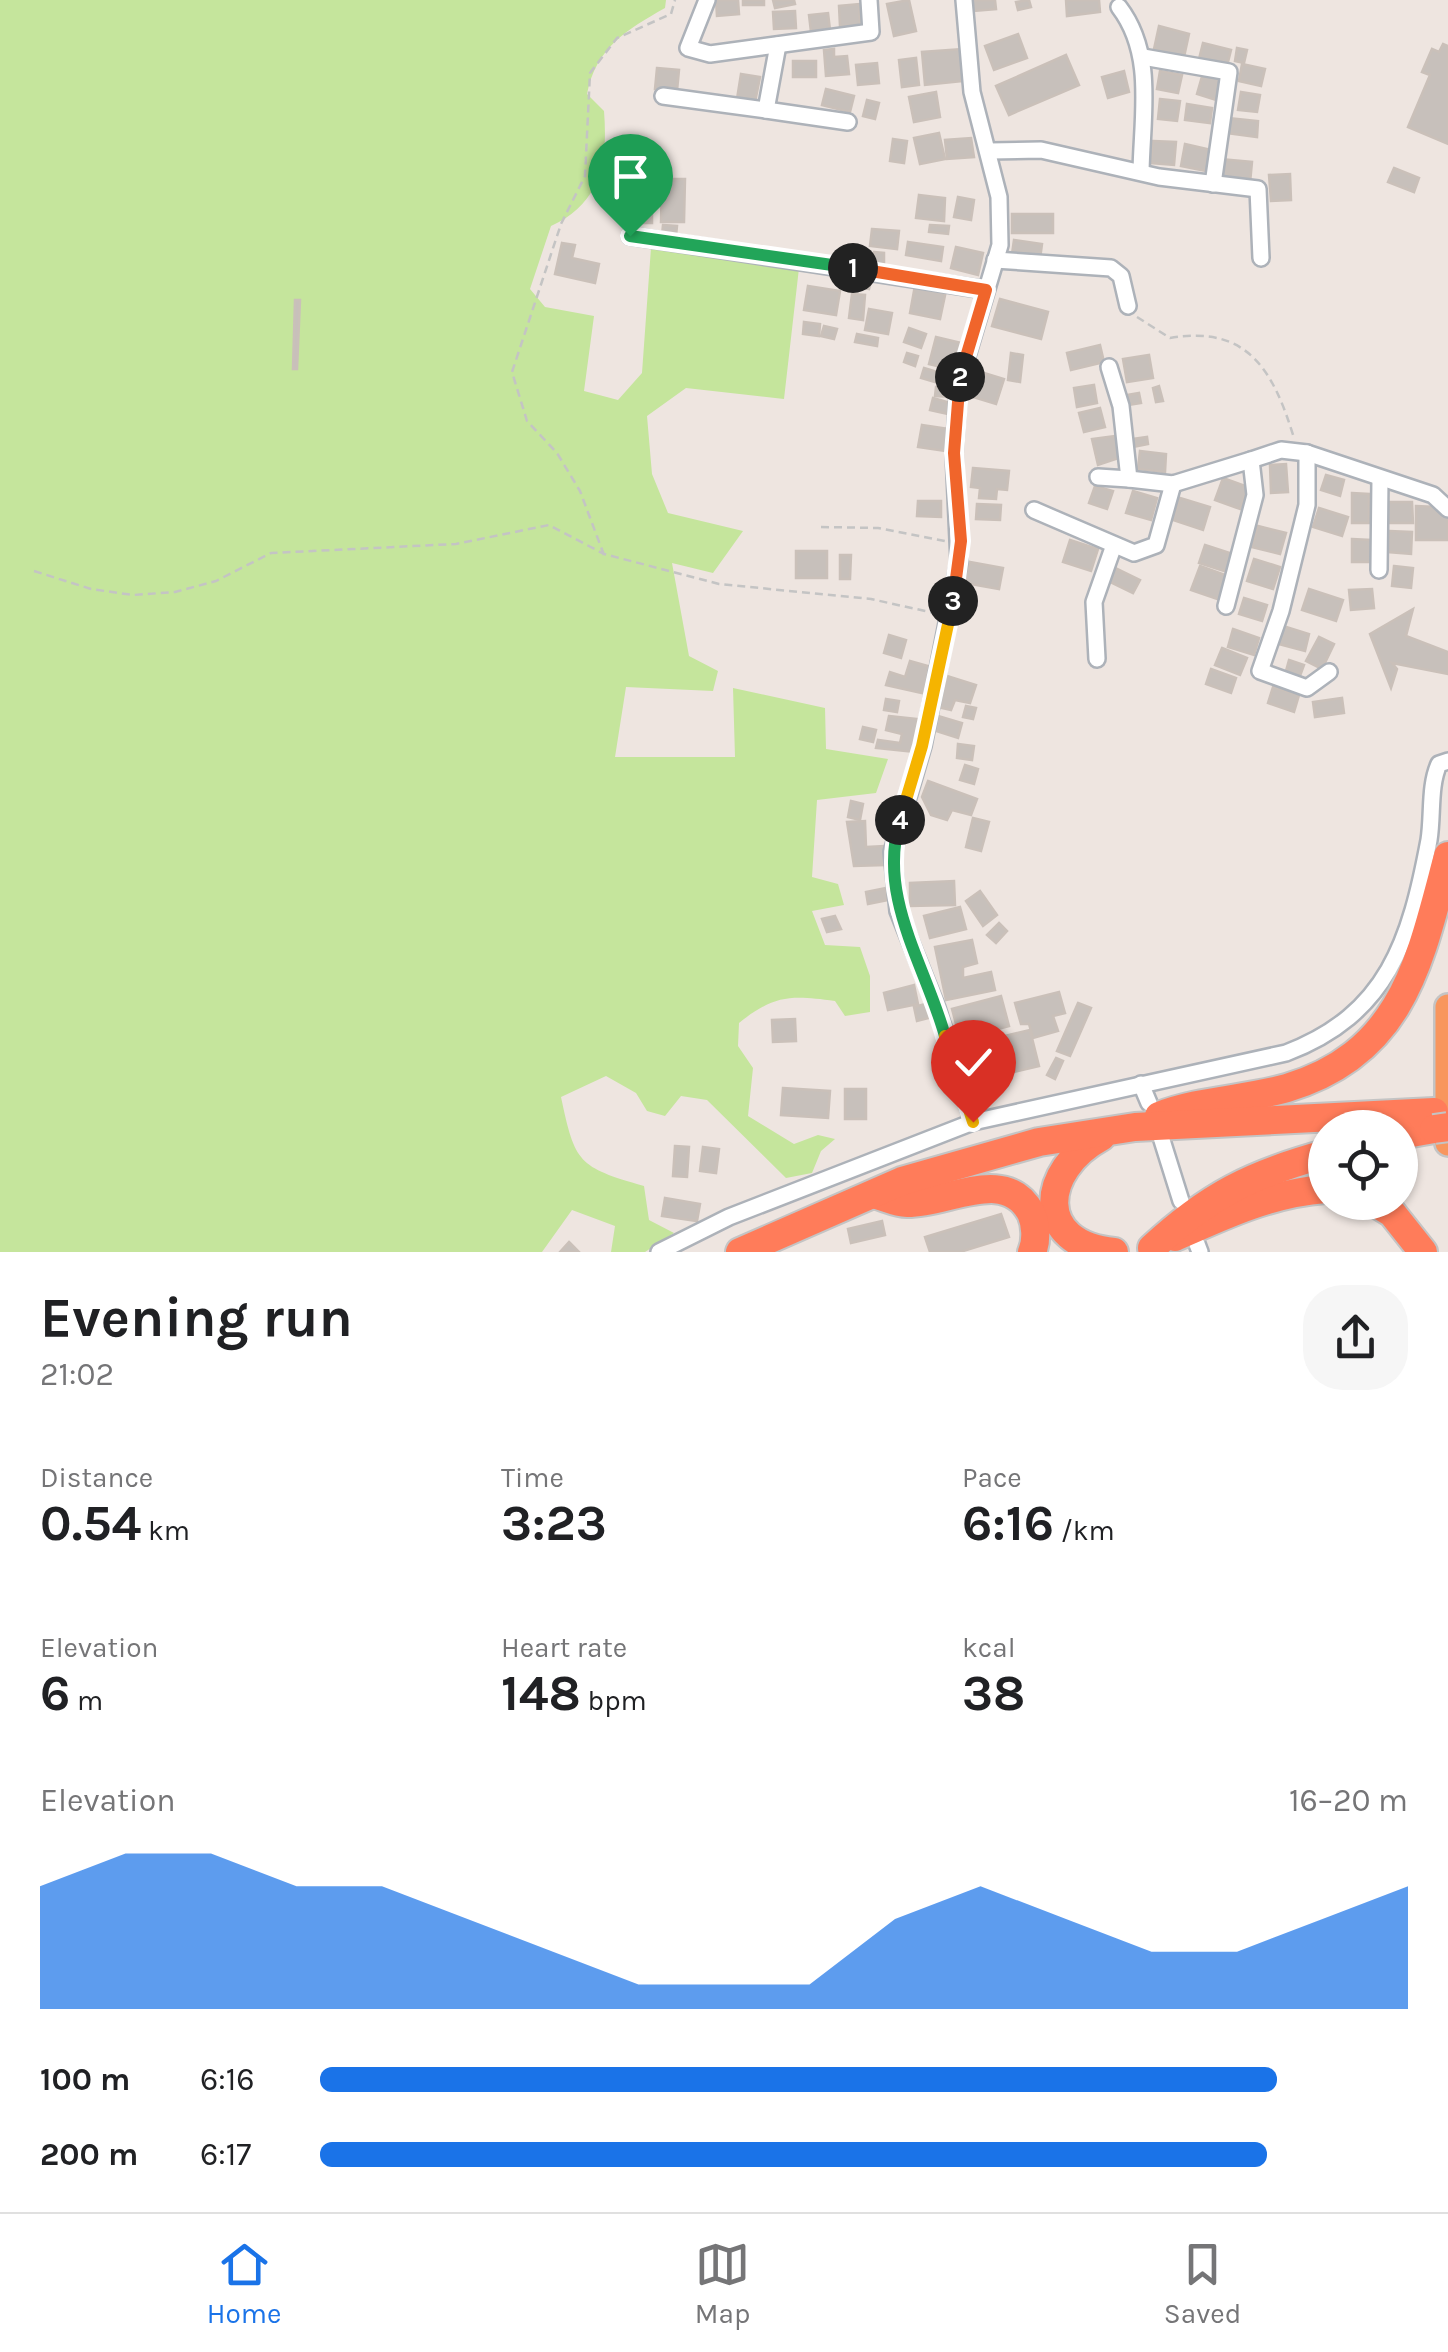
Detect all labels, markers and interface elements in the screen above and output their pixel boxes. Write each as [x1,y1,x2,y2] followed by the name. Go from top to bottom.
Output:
[588,134,673,237] pin
[603,149,658,204] icon: arrive
[828,243,878,293] pin: 1
[848,251,858,284] text: 1
[935,352,985,402] pin: 2
[952,360,968,393] text: 2
[928,576,978,626] pin: 3
[944,584,962,617] text: 3
[875,795,925,845] pin: 4
[892,803,908,836] text: 4
[931,1020,1016,1123] pin
[946,1035,1001,1090] icon: check
[1308,1110,1418,1220] map controls
[1308,1110,1418,1220] button: locate
[1303,1285,1408,1390] button: share
[40,1286,353,1350] text: Evening run
[40,1356,114,1393] text: 21:02
[40,1461,153,1494] text: Distance
[501,1461,564,1494] text: Time
[962,1461,1022,1494] text: Pace
[40,1494,141,1553] text: 0.54
[501,1494,607,1553] text: 3:23
[962,1494,1054,1553] text: 6:16
[141,1514,190,1547] text: km
[1054,1514,1115,1547] text: /km
[40,1631,159,1664] text: Elevation
[501,1631,627,1664] text: Heart rate
[962,1631,1015,1664] text: kcal
[40,1664,70,1723] text: 6
[501,1664,581,1723] text: 148
[962,1664,1025,1723] text: 38
[70,1684,103,1717] text: m
[581,1684,647,1717] text: bpm
[40,1782,175,1819] text: Elevation
[1289,1782,1408,1819] text: 16–20 m
[40,2061,130,2098] text: 100 m
[200,2061,255,2098] text: 6:16
[40,2136,138,2173] text: 200 m
[200,2136,251,2173] text: 6:17
[207,2237,281,2330] tab: Home
[695,2237,750,2330] tab: Map
[1164,2237,1241,2330] tab: Saved

